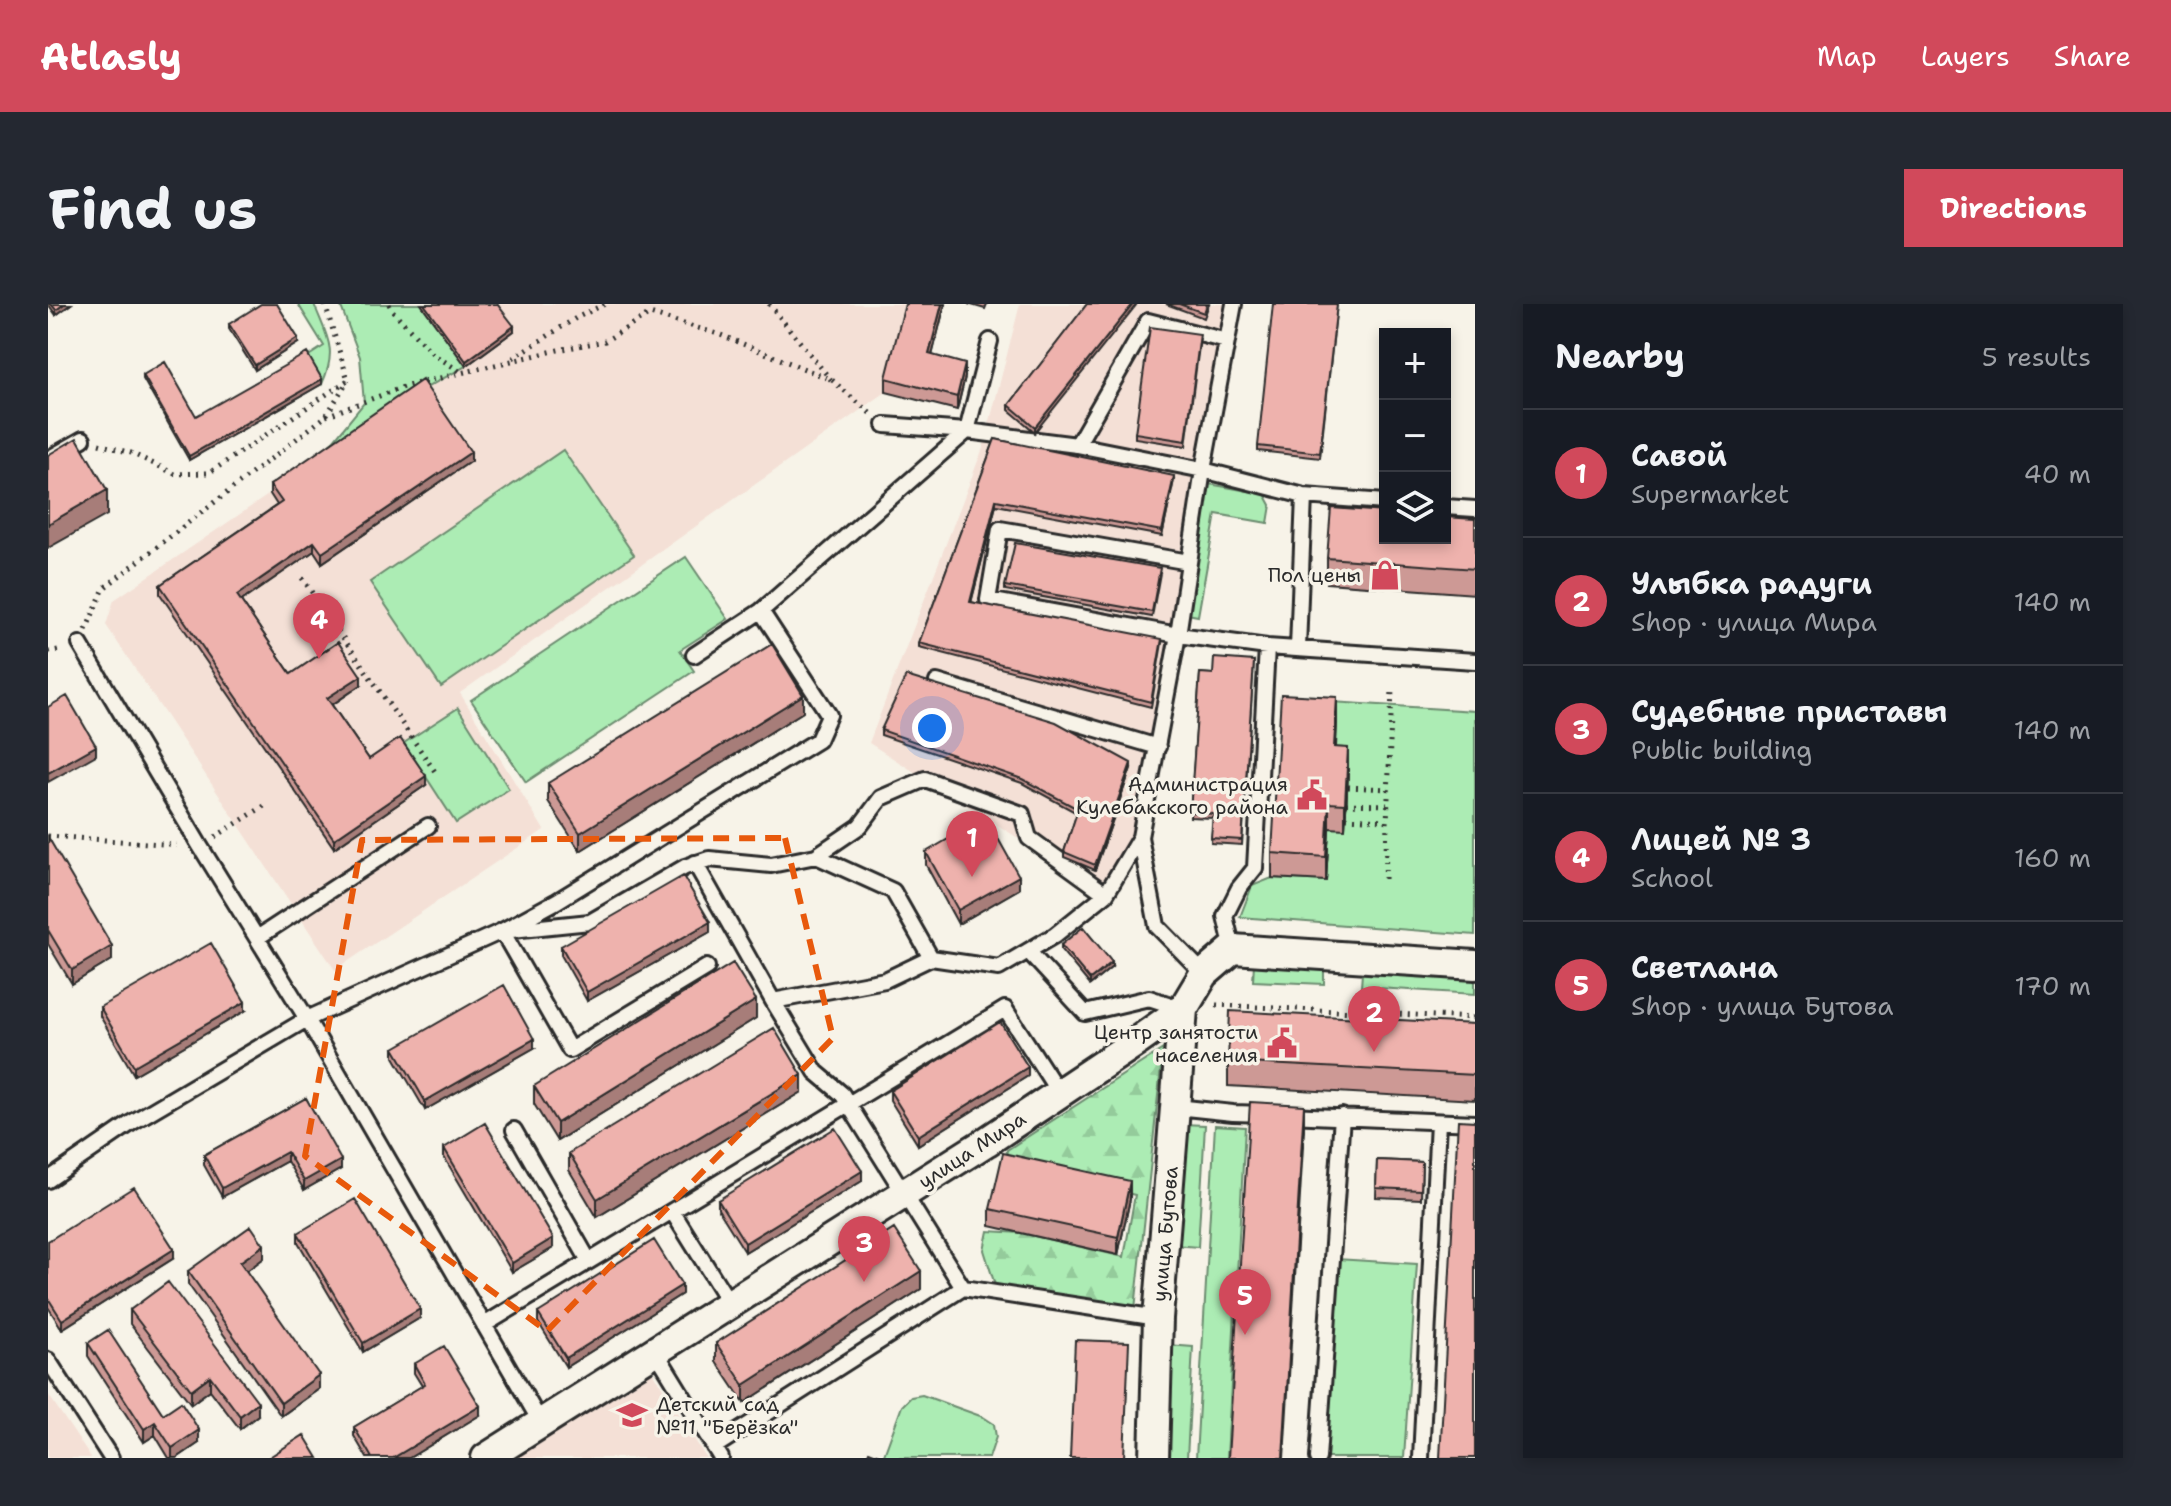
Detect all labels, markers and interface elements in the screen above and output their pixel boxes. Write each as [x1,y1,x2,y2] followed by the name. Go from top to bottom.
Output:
[40,31,182,82] text: Atlasly
[1817,37,1877,75] text: Map
[1921,37,2010,75] text: Layers
[2054,37,2131,75] text: Share
[1904,169,2123,247] button: Directions
[48,171,257,246] text: Find us
[1379,328,1451,544] map controls
[1379,328,1451,400] button: +
[1555,333,1685,379] text: Nearby
[1982,339,2091,374] text: 5 results
[1379,400,1451,472] button: −
[1631,435,1727,476] text: Савой
[1575,456,1587,491] text: 1
[2024,456,2091,491] text: 40 m
[1379,472,1451,544] button: layers
[1631,476,1789,511] text: Supermarket
[1368,558,1402,592] shop icon: Пол цены
[1268,562,1361,588] place label: Пол цены
[1631,563,1872,604] text: Улыбка радуги
[1572,584,1590,619] text: 2
[2014,584,2091,619] text: 140 m
[293,593,345,659] pin: 4
[1631,604,1877,639] text: Shop · улица Мира
[1631,691,1947,732] text: Судебные приставы
[912,708,952,748] your location
[1572,712,1590,747] text: 3
[2014,712,2091,747] text: 140 m
[1631,732,1812,767] text: Public building
[1076,771,1289,820] place label: Администрация Кулебакского района
[1295,778,1329,812] public building icon: Администрация Кулебакского района
[946,811,998,877] pin: 1
[1631,819,1811,860] text: Лицей № 3
[1572,840,1590,875] text: 4
[2014,840,2091,875] text: 160 m
[1631,860,1713,895] text: School
[1631,947,1778,988] text: Светлана
[1573,968,1589,1003] text: 5
[2014,968,2091,1003] text: 170 m
[1348,986,1400,1052] pin: 2
[1631,988,1893,1023] text: Shop · улица Бутова
[1094,1019,1258,1068] place label: Центр занятости населения
[1265,1026,1299,1060] public building icon: Центр занятости населения
[913,1105,1031,1194] street label: улица Мира
[1146,1165,1184,1303] street label: улица Бутова
[838,1216,890,1282] pin: 3
[1219,1269,1271,1335] pin: 5
[656,1391,798,1440] place label: Детский сад №11 "Берёзка"
[615,1398,649,1432] school or university icon: Детский сад №11 "Берёзка"

